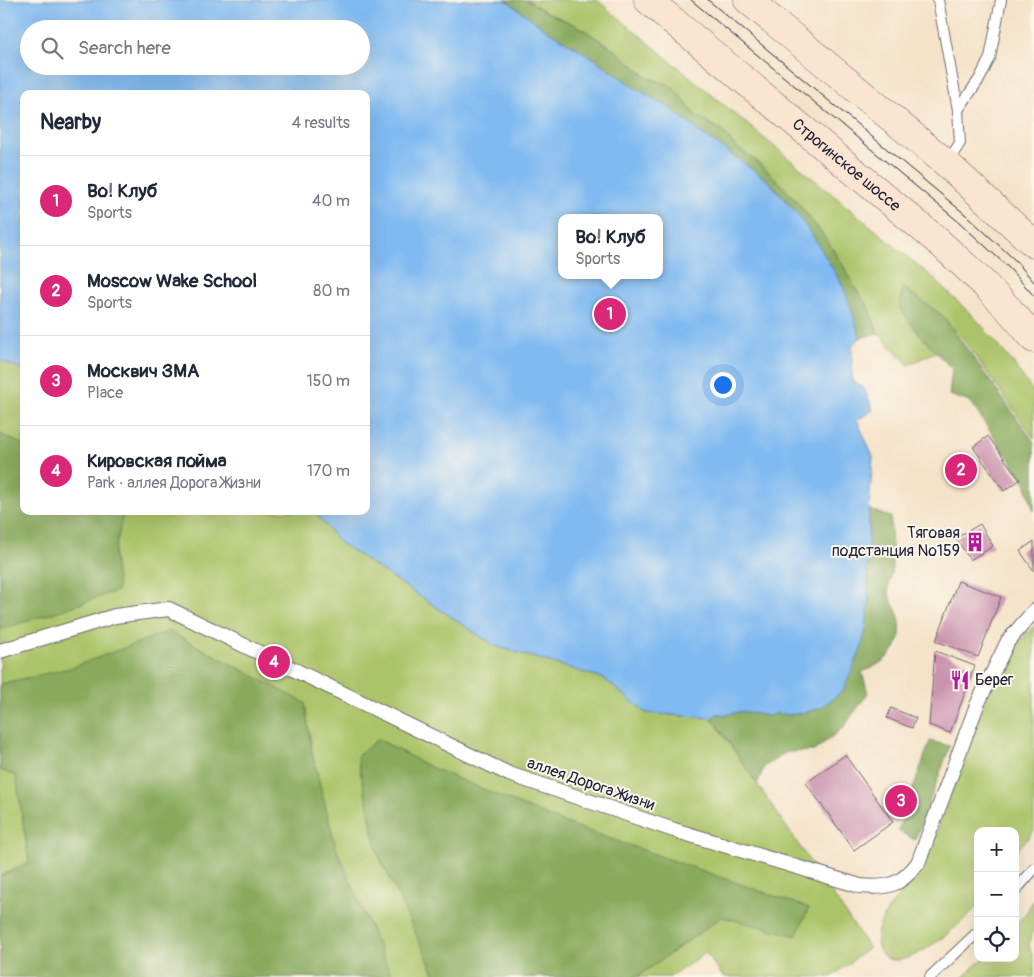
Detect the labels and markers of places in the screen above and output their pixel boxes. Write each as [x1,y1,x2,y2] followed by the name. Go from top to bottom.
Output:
[594,295,626,333] pin: 1
[945,451,977,489] pin: 2
[832,523,960,561] place label: Тяговая подстанция №159
[964,531,986,553] building icon: Тяговая подстанция №159
[258,643,290,681] pin: 4
[949,669,971,691] restaurant icon: Берег
[975,670,1014,690] place label: Берег
[885,782,917,820] pin: 3

